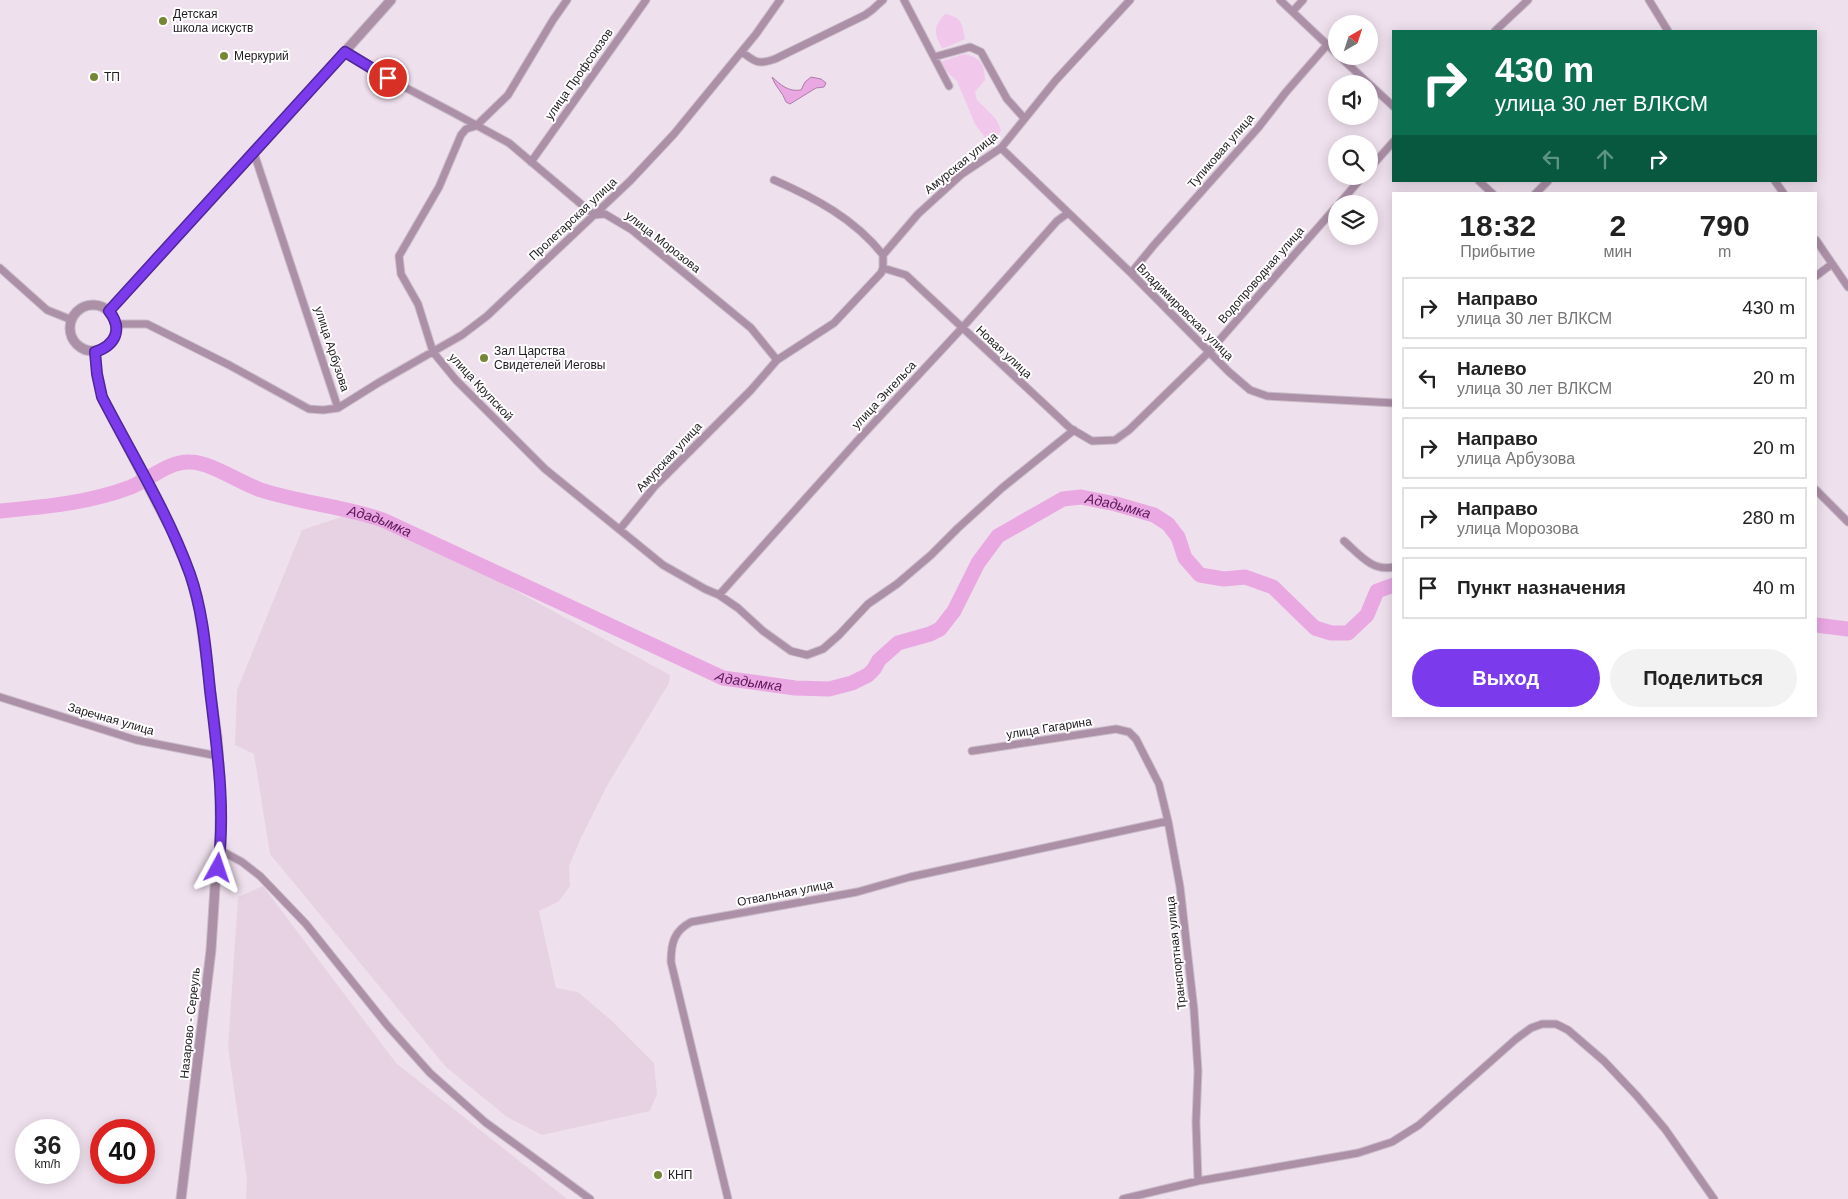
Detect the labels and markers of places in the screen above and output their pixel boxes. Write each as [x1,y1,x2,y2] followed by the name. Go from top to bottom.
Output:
[173,7,253,35] place label: Детская школа искуств
[157,15,169,27] marker: Детская школа искуств
[234,49,289,63] place label: Меркурий
[218,50,230,62] marker: Меркурий
[367,57,409,99] pin
[104,70,120,84] place label: ТП
[88,71,100,83] marker: ТП
[494,344,605,372] place label: Зал Царства Свидетелей Иеговы
[478,352,490,364] marker: Зал Царства Свидетелей Иеговы
[668,1168,692,1182] place label: КНП
[652,1169,664,1181] marker: КНП

